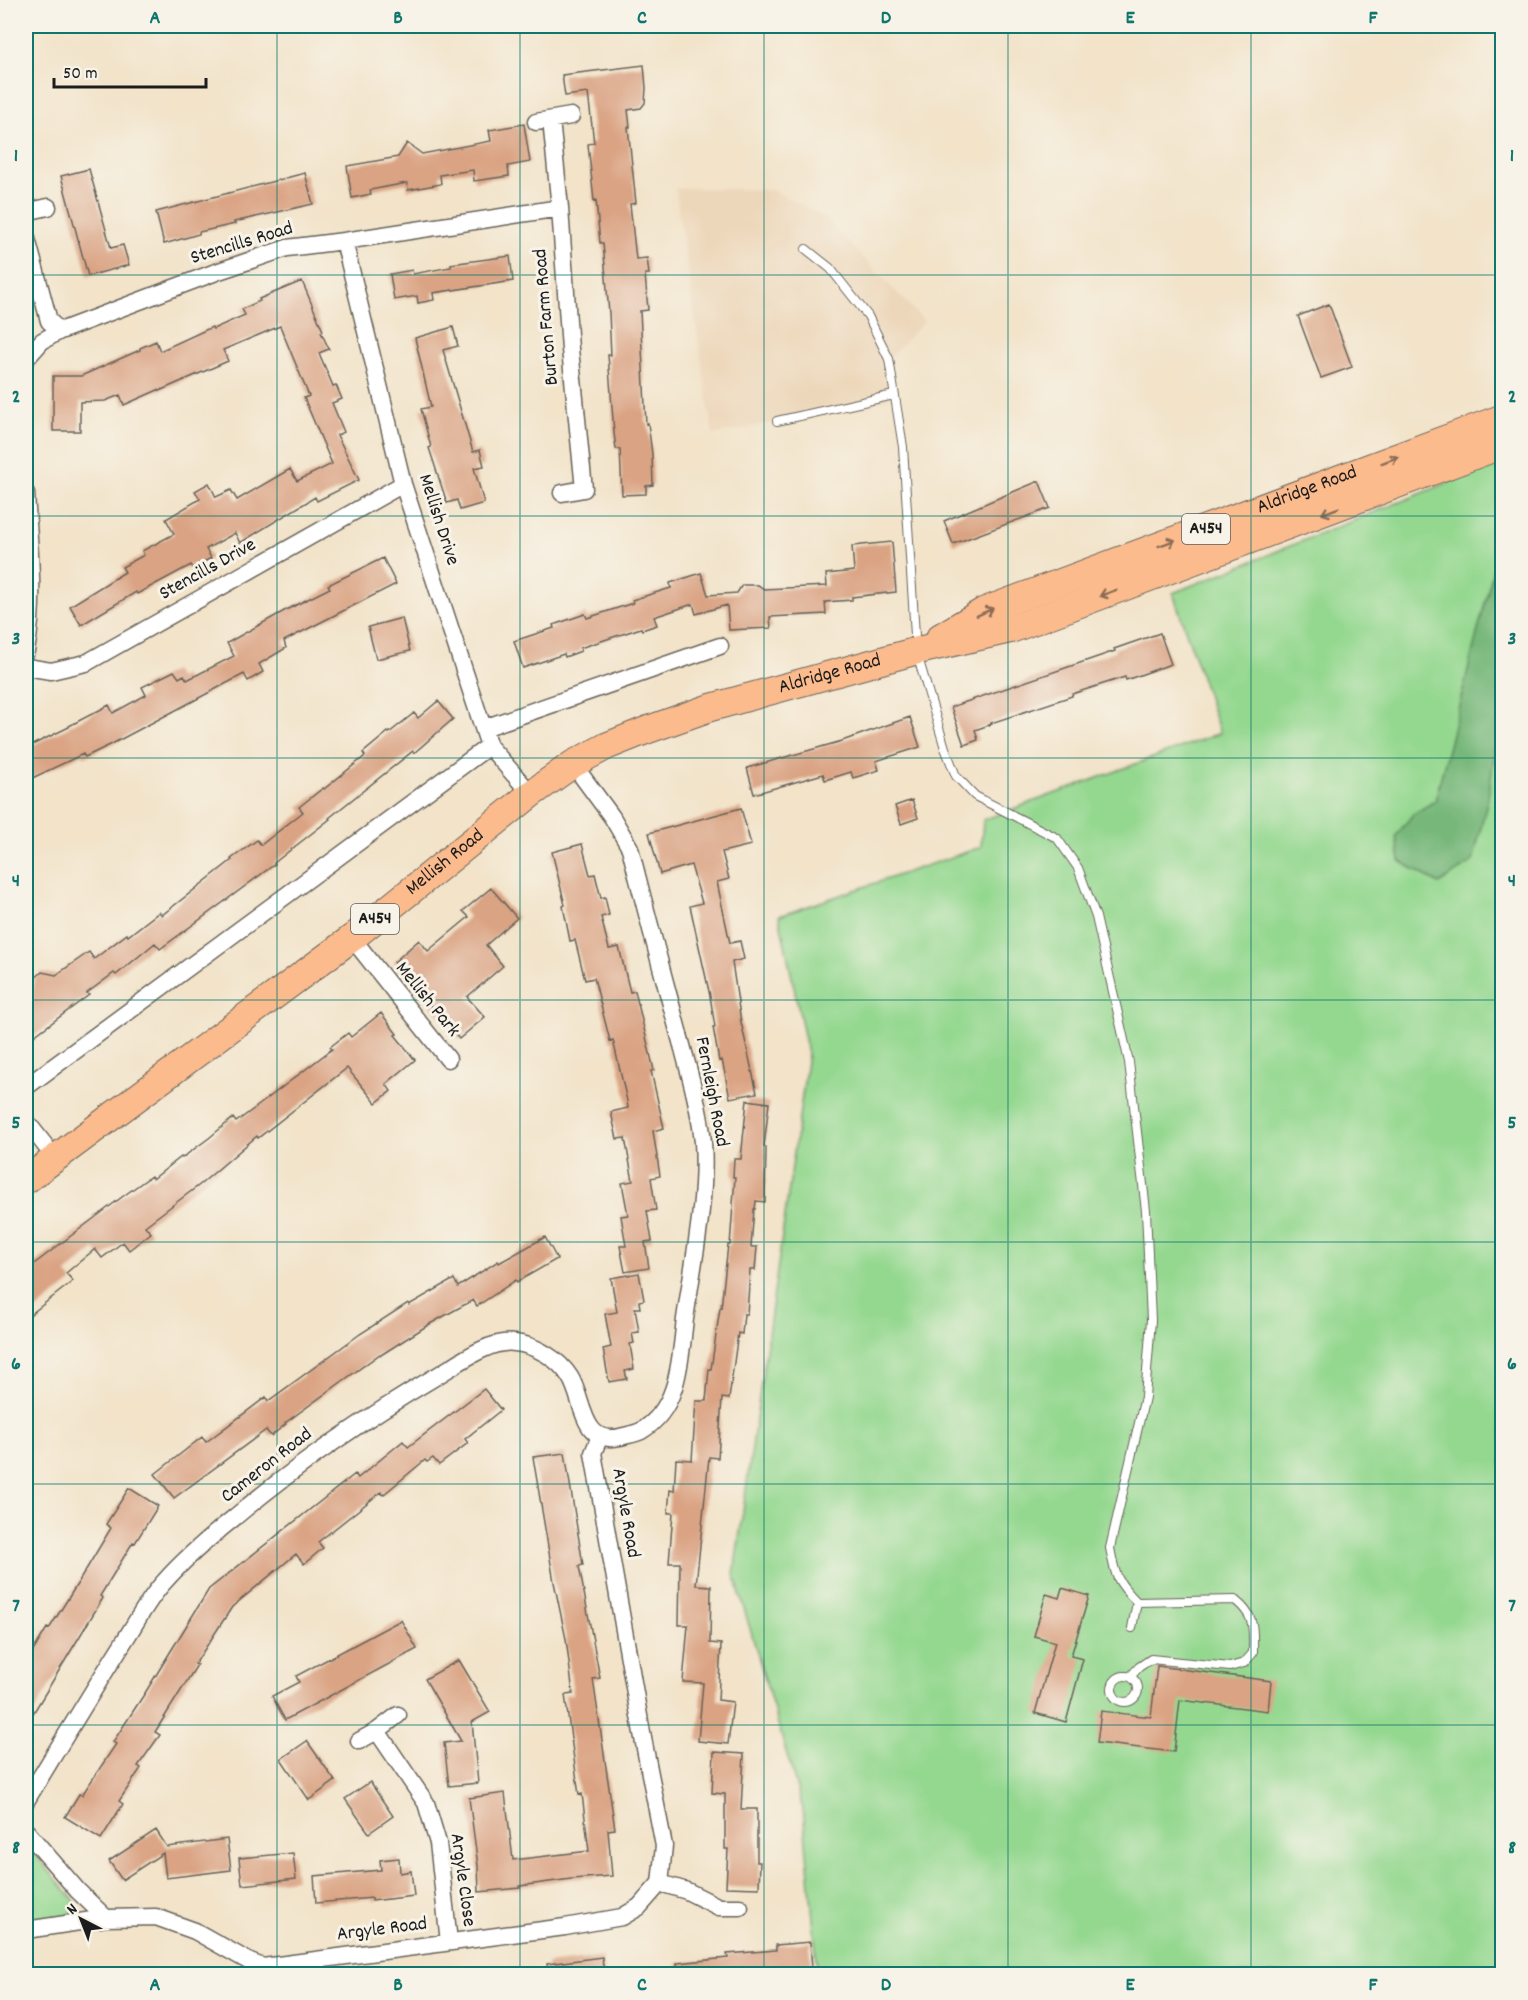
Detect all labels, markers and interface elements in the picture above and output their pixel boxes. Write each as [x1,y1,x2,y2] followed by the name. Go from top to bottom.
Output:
[150,5,161,33] text: A
[393,5,403,33] text: B
[637,5,647,33] text: C
[881,5,892,33] text: D
[1125,5,1135,33] text: E
[1369,5,1379,33] text: F
[54,51,206,89] scale bar
[63,62,98,87] text: 50 m
[14,143,18,171] text: 1
[1510,143,1514,171] text: 1
[187,215,297,273] street label: Stencills Road
[527,248,567,386] street label: Burton Farm Road
[12,384,20,412] text: 2
[1508,384,1516,412] text: 2
[1380,454,1398,465] one-way arrow
[1253,459,1361,522] street label: Aldridge Road
[410,471,466,569] street label: Mellish Drive
[1321,506,1340,517] one-way arrow
[1182,514,1230,544] road number: A454
[154,532,262,608] street label: Stencills Drive
[1158,537,1176,548] one-way arrow
[1099,588,1118,599] one-way arrow
[976,605,994,617] one-way arrow
[12,626,20,654] text: 3
[1508,626,1516,654] text: 3
[775,647,884,702] street label: Aldridge Road
[400,823,491,903] street label: Mellish Road
[12,868,20,896] text: 4
[1508,868,1516,896] text: 4
[351,904,399,934] road number: A454
[388,956,466,1044] street label: Mellish Park
[687,1035,735,1149] street label: Fernleigh Road
[11,1110,21,1138] text: 5
[1507,1110,1517,1138] text: 5
[11,1351,21,1379] text: 6
[1507,1351,1517,1379] text: 6
[215,1421,319,1511] street label: Cameron Road
[603,1466,647,1560] street label: Argyle Road
[12,1593,20,1621] text: 7
[1508,1593,1516,1621] text: 7
[442,1831,482,1929] street label: Argyle Close
[12,1835,20,1863] text: 8
[1508,1835,1516,1863] text: 8
[51,1889,111,1949] north arrow
[62,1898,83,1921] text: N
[335,1911,429,1949] street label: Argyle Road
[150,1972,161,2000] text: A
[393,1972,403,2000] text: B
[637,1972,647,2000] text: C
[881,1972,892,2000] text: D
[1125,1972,1135,2000] text: E
[1369,1972,1379,2000] text: F

